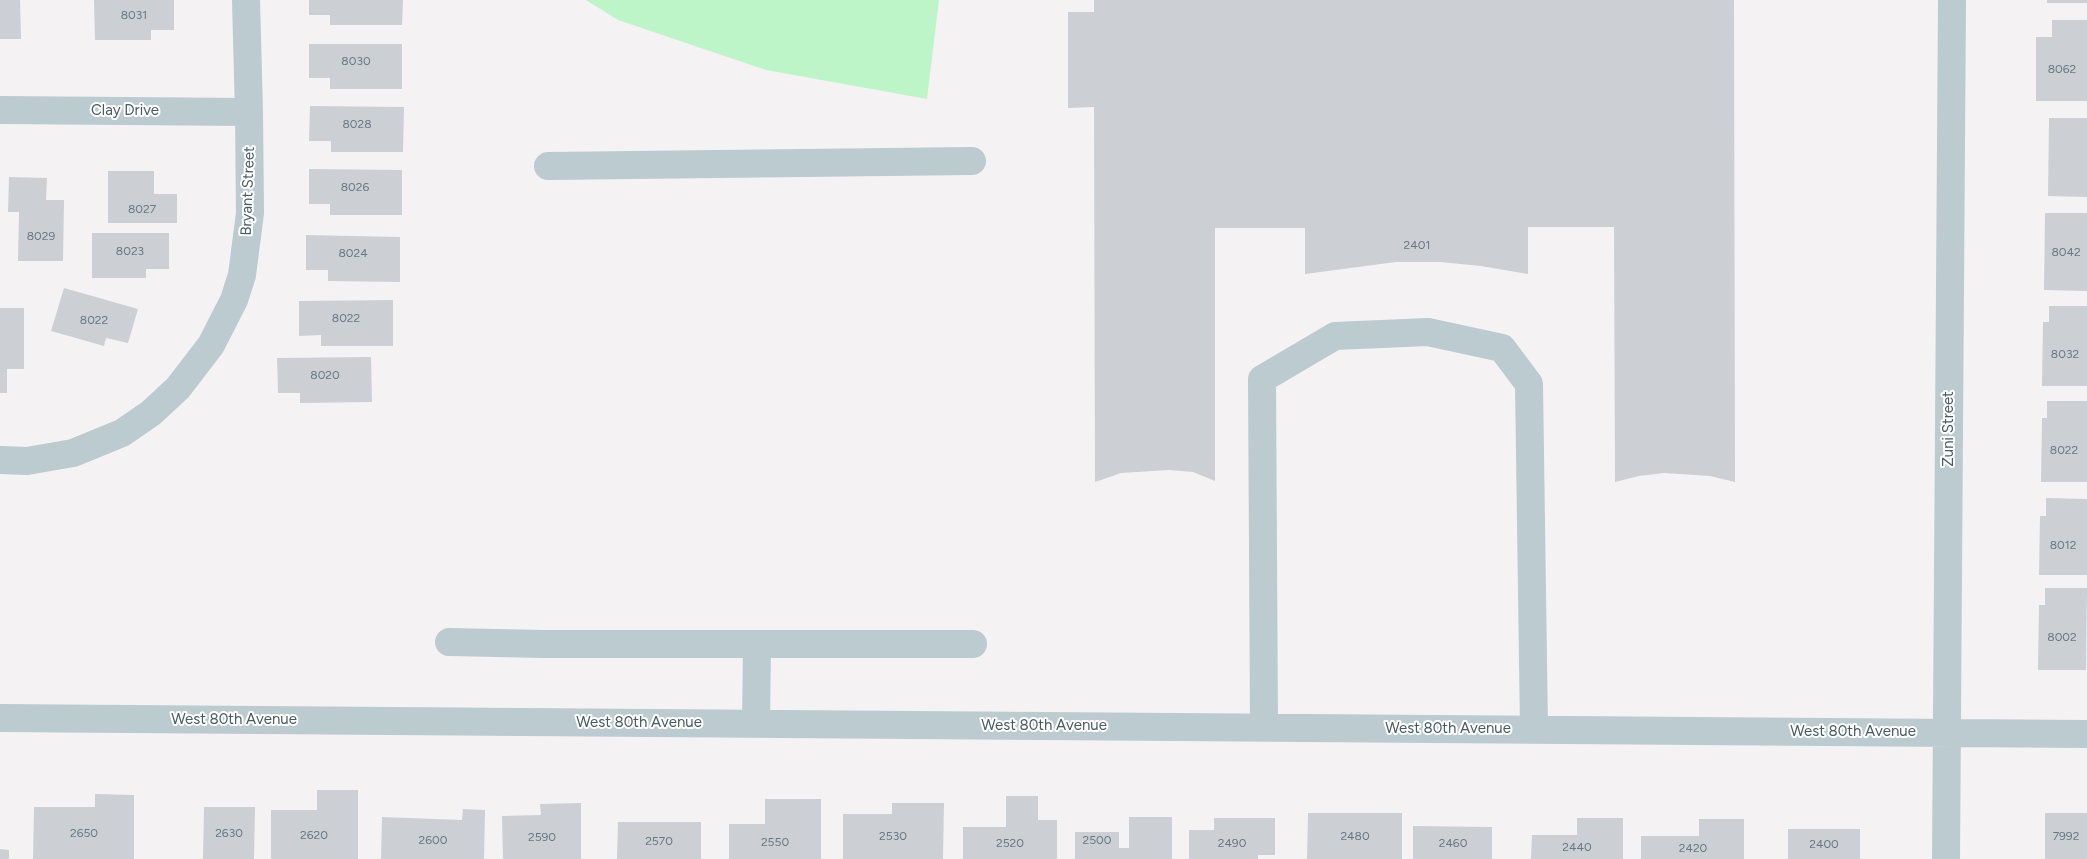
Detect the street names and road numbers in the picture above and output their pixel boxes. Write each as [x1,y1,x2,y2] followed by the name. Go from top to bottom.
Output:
[91,102,159,120] street label: Clay Drive
[237,146,259,236] street label: Bryant Street
[1940,391,1958,467] street label: Zuni Street
[171,711,297,729] street label: West 80th Avenue
[576,714,702,732] street label: West 80th Avenue
[981,717,1107,735] street label: West 80th Avenue
[1385,720,1511,738] street label: West 80th Avenue
[1790,723,1916,741] street label: West 80th Avenue

